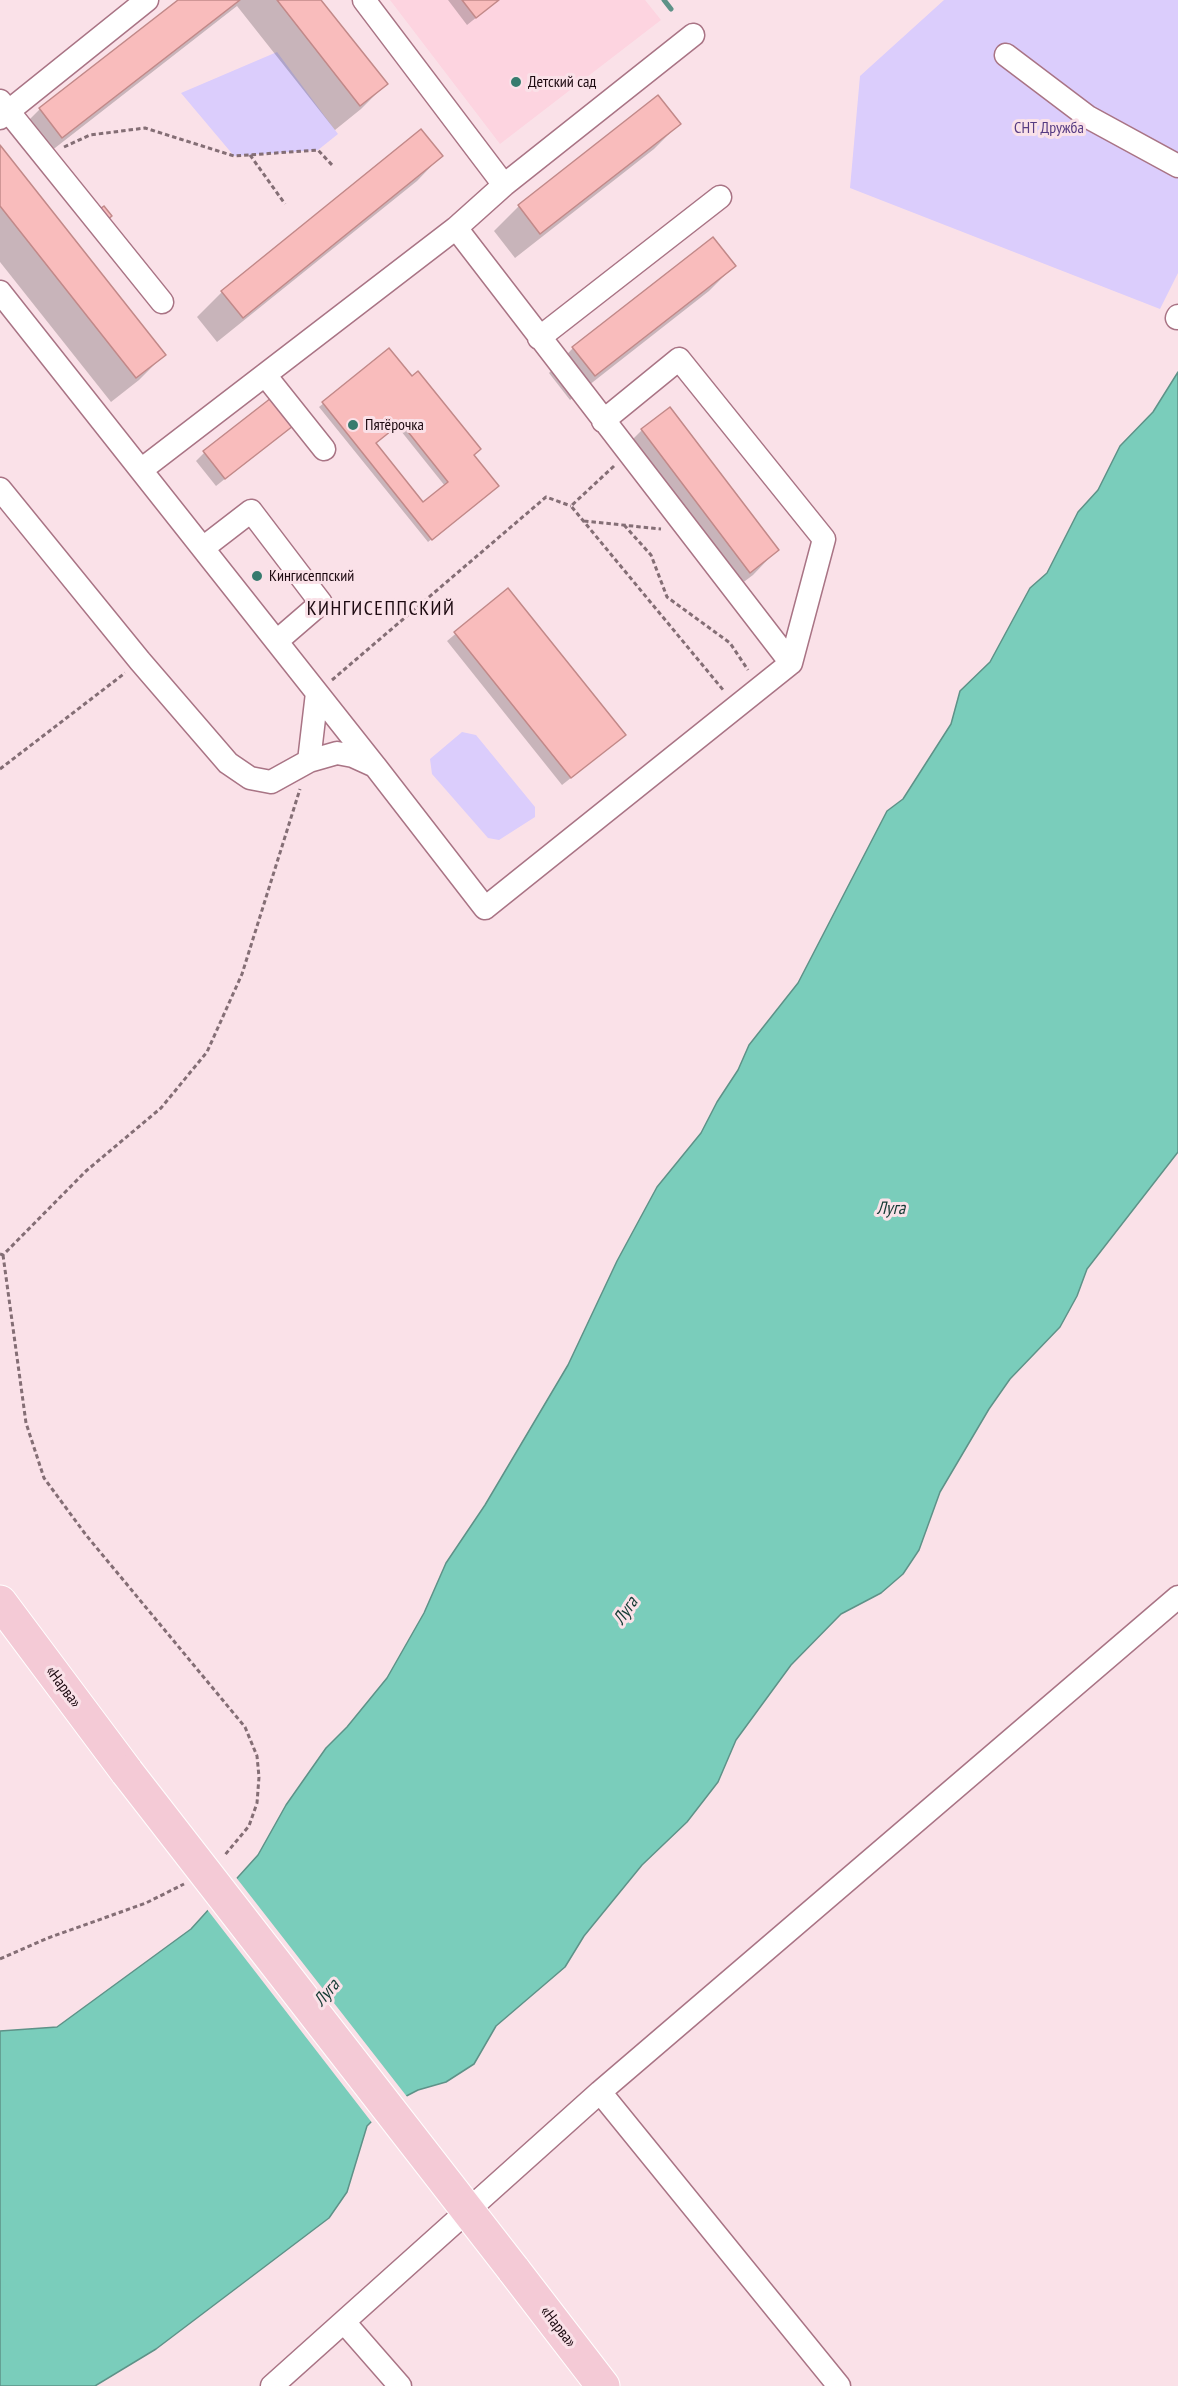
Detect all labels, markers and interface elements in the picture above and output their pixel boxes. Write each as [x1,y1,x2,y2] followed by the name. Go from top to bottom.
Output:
[528,72,596,92] place label: Детский сад
[509,75,523,89] marker: Детский сад
[1014,118,1084,138] park label: СНТ Дружба
[365,415,424,435] place label: Пятёрочка
[346,418,360,432] marker: Пятёрочка
[269,566,354,586] place label: Кингисеппский
[250,569,264,583] marker: Кингисеппский
[307,597,455,621] district label: КИНГИСЕППСКИЙ
[877,1198,905,1220] water label: Луга
[609,1593,643,1629] water label: Луга
[41,1662,85,1712] street label: «Нарва»
[310,1975,344,2011] water label: Луга
[536,2303,580,2351] street label: «Нарва»

